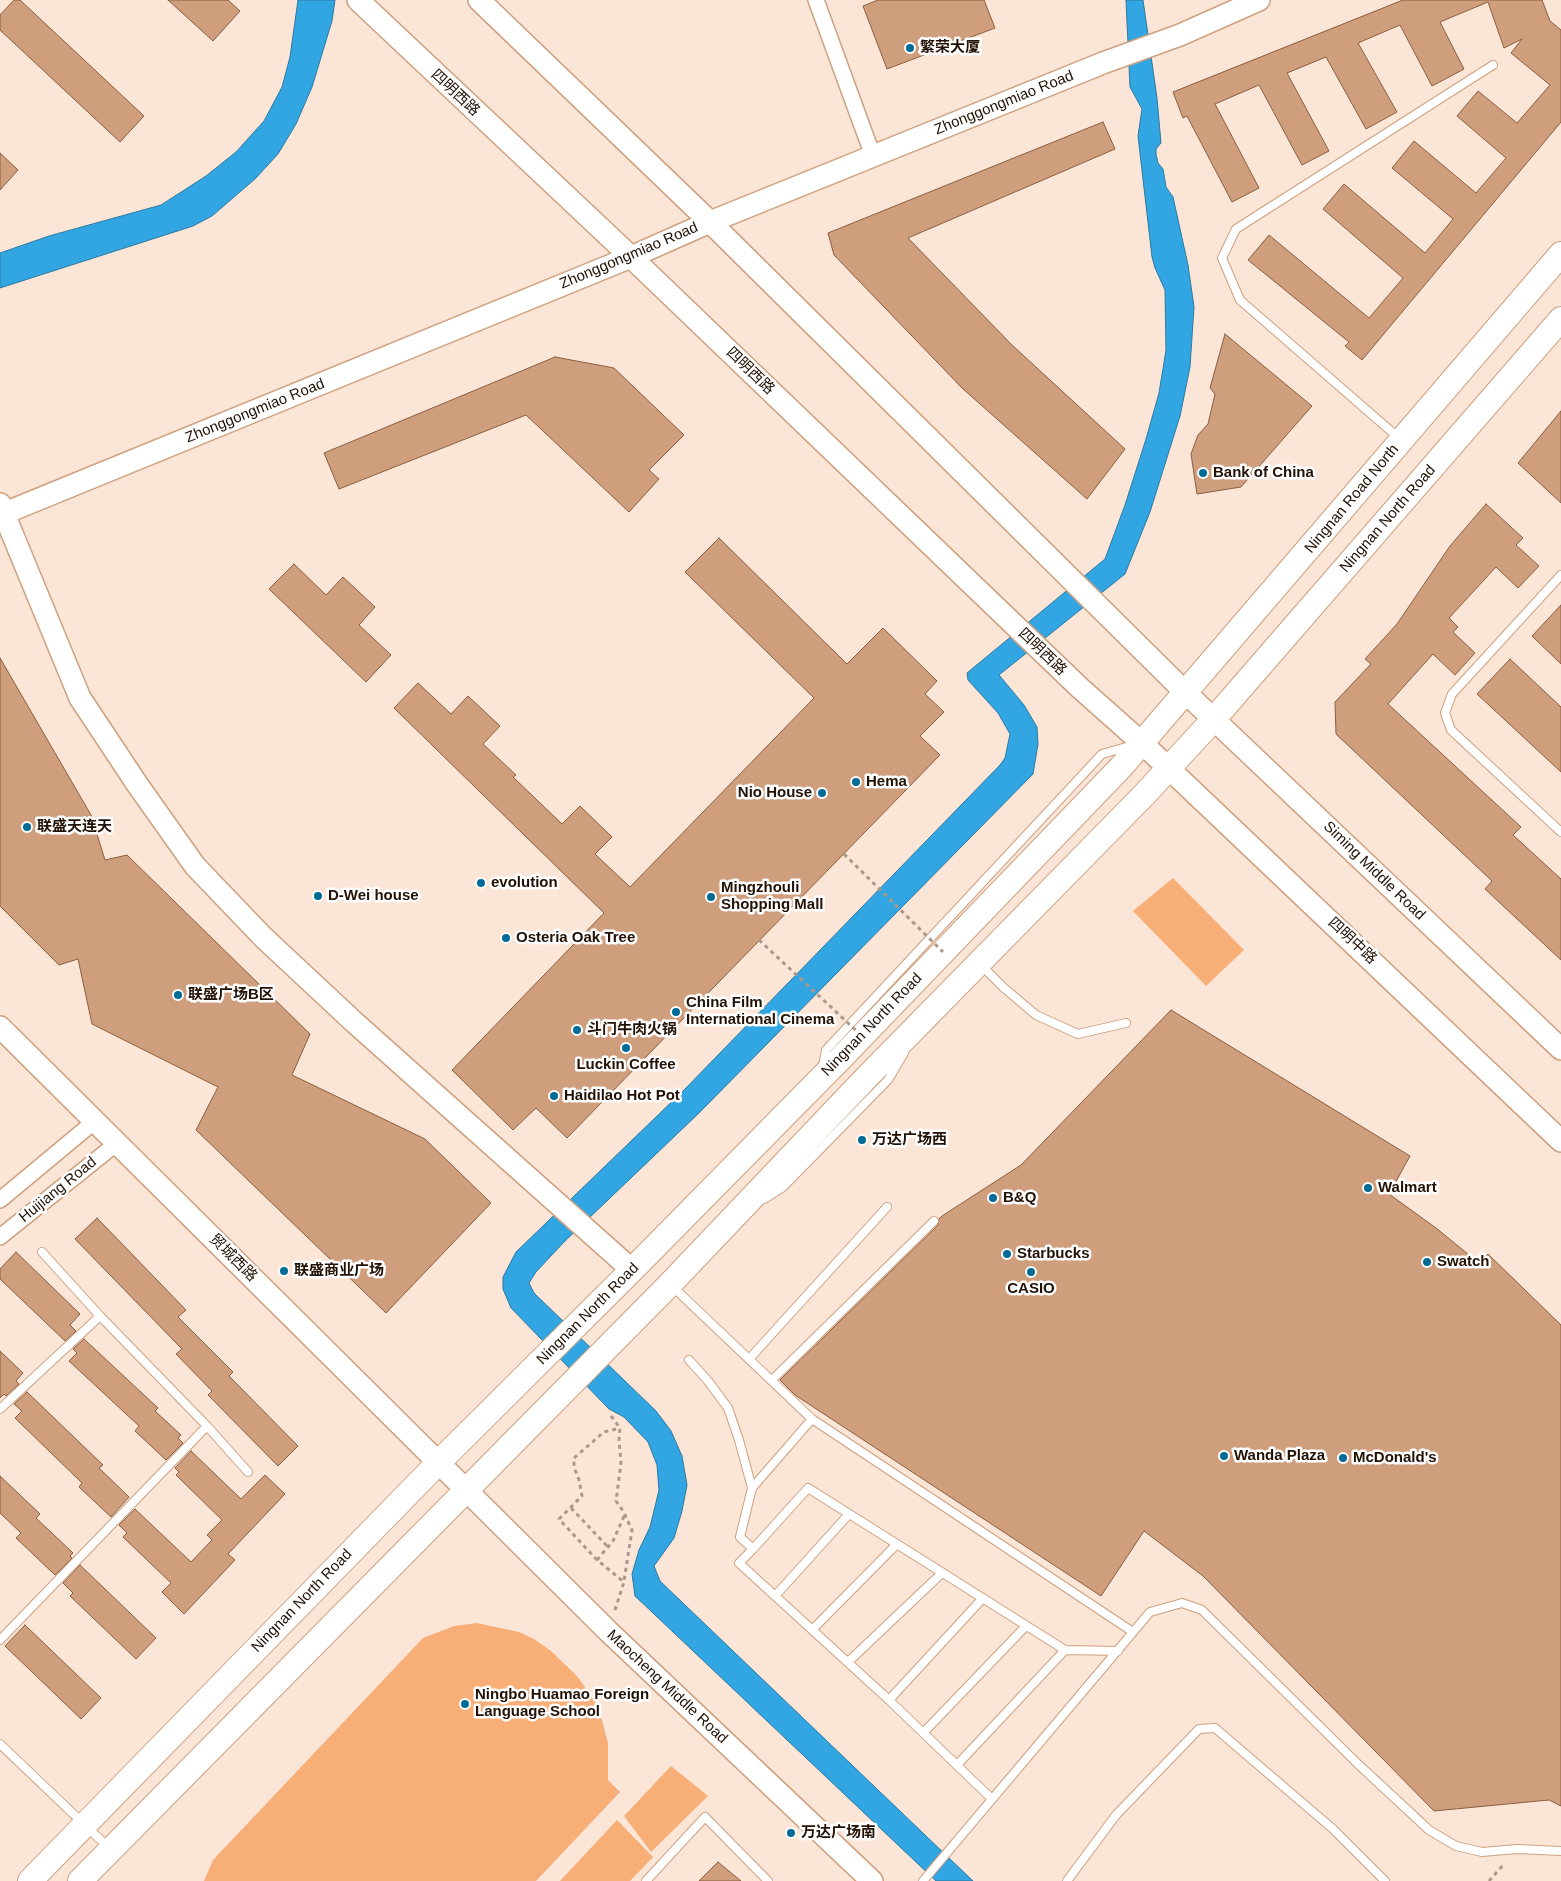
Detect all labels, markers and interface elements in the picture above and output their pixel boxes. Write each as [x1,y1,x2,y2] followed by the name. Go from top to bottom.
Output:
[920,39,980,57] place label: 繁荣大厦
[904,42,916,54] marker: 繁荣大厦
[427,66,483,120] street label: 四明西路
[932,67,1076,139] street label: Zhonggongmiao Road
[557,219,701,293] street label: Zhonggongmiao Road
[722,344,778,398] street label: 四明西路
[183,375,327,447] street label: Zhonggongmiao Road
[1301,441,1403,557] street label: Ningnan Road North
[1336,461,1440,577] street label: Ningnan North Road
[1213,464,1314,482] place label: Bank of China
[1197,467,1209,479] marker: Bank of China
[1014,625,1070,679] street label: 四明西路
[866,773,907,791] place label: Hema
[850,776,862,788] marker: Hema
[738,784,812,802] place label: Nio House
[816,787,828,799] marker: Nio House
[37,818,112,836] place label: 联盛天连天
[1319,818,1429,924] street label: Siming Middle Road
[21,821,33,833] marker: 联盛天连天
[491,874,558,892] place label: evolution
[475,877,487,889] marker: evolution
[721,879,823,914] place label: Mingzhouli Shopping Mall
[328,887,419,905] place label: D-Wei house
[312,890,324,902] marker: D-Wei house
[705,891,717,903] marker: Mingzhouli Shopping Mall
[1324,914,1380,968] street label: 四明中路
[516,929,635,947] place label: Osteria Oak Tree
[500,932,512,944] marker: Osteria Oak Tree
[818,970,926,1080] street label: Ningnan North Road
[188,986,274,1004] place label: 联盛广场B区
[172,989,184,1001] marker: 联盛广场B区
[686,994,834,1029] place label: China Film International Cinema
[670,1006,682,1018] marker: China Film International Cinema
[587,1021,677,1039] place label: 斗门牛肉火锅
[571,1024,583,1036] marker: 斗门牛肉火锅
[620,1042,632,1054] marker: Luckin Coffee
[576,1056,676,1074] place label: Luckin Coffee
[564,1087,680,1105] place label: Haidilao Hot Pot
[548,1090,560,1102] marker: Haidilao Hot Pot
[872,1131,947,1149] place label: 万达广场西
[856,1134,868,1146] marker: 万达广场西
[16,1153,100,1227] street label: Huijiang Road
[1378,1179,1437,1197] place label: Walmart
[1362,1182,1374,1194] marker: Walmart
[1003,1189,1036,1207] place label: B&Q
[987,1192,999,1204] marker: B&Q
[205,1230,261,1286] street label: 贸城西路
[1017,1245,1090,1263] place label: Starbucks
[1001,1248,1013,1260] marker: Starbucks
[1437,1253,1490,1271] place label: Swatch
[1421,1256,1433,1268] marker: Swatch
[533,1259,643,1369] street label: Ningnan North Road
[294,1262,384,1280] place label: 联盛商业广场
[278,1265,290,1277] marker: 联盛商业广场
[1025,1266,1037,1278] marker: CASIO
[1007,1280,1055,1298] place label: CASIO
[1234,1447,1325,1465] place label: Wanda Plaza
[1353,1449,1437,1467] place label: McDonald's
[1218,1450,1230,1462] marker: Wanda Plaza
[1337,1452,1349,1464] marker: McDonald's
[248,1546,356,1656] street label: Ningnan North Road
[603,1626,731,1748] street label: Maocheng Middle Road
[475,1686,649,1721] place label: Ningbo Huamao Foreign Language School
[459,1698,471,1710] marker: Ningbo Huamao Foreign Language School
[801,1824,876,1842] place label: 万达广场南
[785,1827,797,1839] marker: 万达广场南

